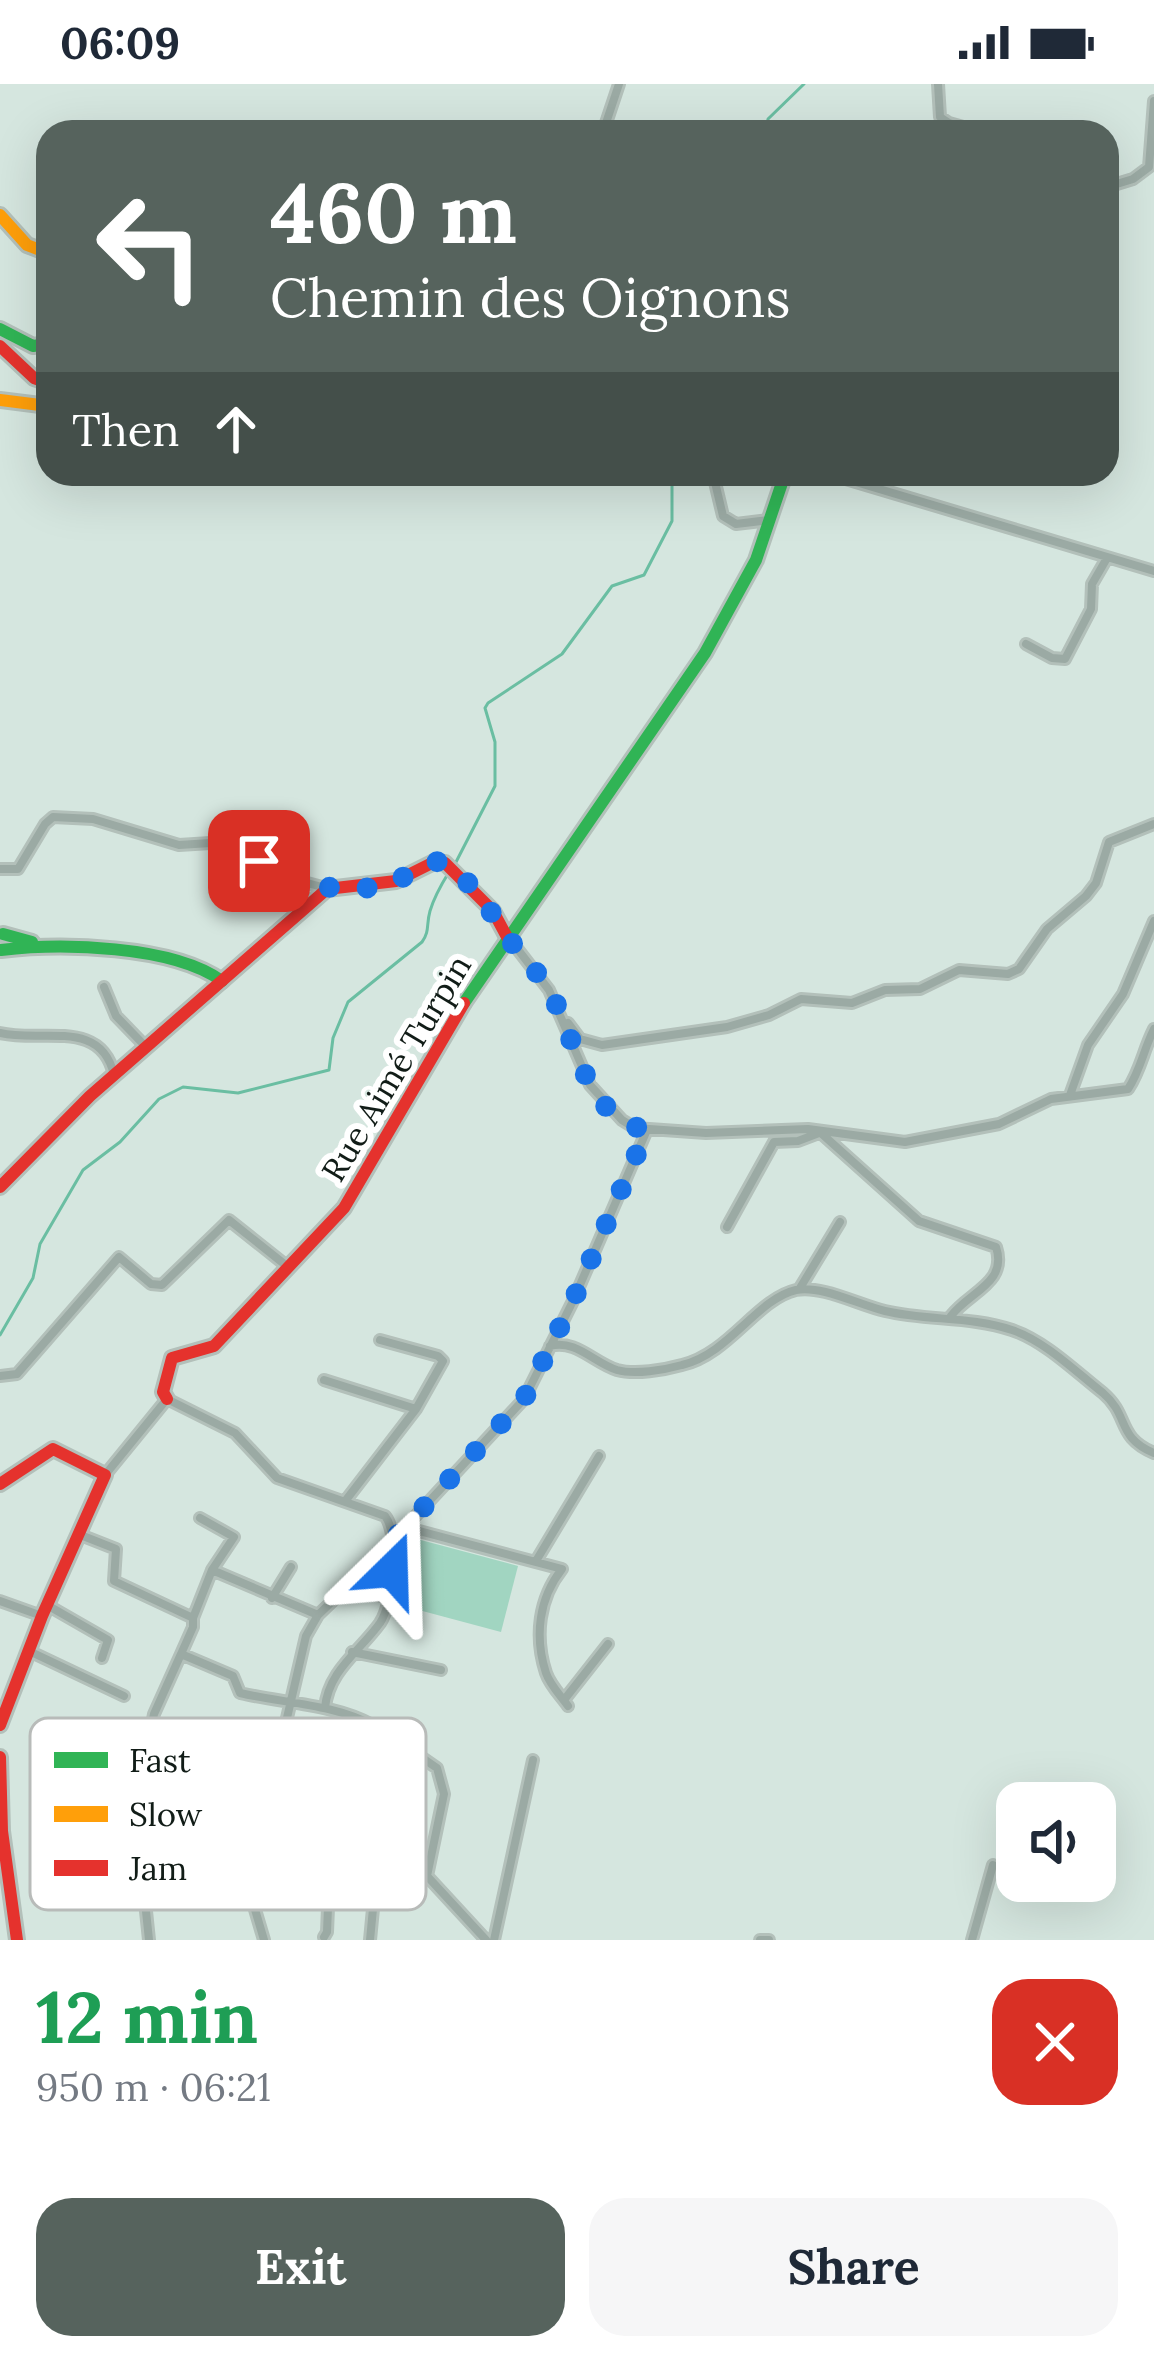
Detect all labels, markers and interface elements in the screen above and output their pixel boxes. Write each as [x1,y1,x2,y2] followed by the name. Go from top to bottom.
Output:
[60,14,180,71] text: 06:09
[270,158,517,266] text: 460 m
[72,168,228,324] icon: left
[270,263,791,332] text: Chemin des Oignons
[203,396,269,462] icon: ahead
[72,401,179,458] text: Then
[208,810,310,912] pin
[226,828,292,894] icon: arrive
[312,947,480,1189] street label: Rue Aimé Turpin
[329,1507,455,1633] position arrow
[30,1718,426,1910] legend
[129,1739,191,1781] text: Fast
[996,1782,1116,1902] map controls
[996,1782,1116,1902] button: sound
[129,1793,203,1835] text: Slow
[128,1847,187,1889] text: Jam
[36,1971,258,2063] text: 12 min
[992,1979,1118,2105] button: close
[36,2062,271,2112] text: 950 m · 06:21
[36,2198,565,2336] button: Exit
[589,2198,1118,2336] button: Share

